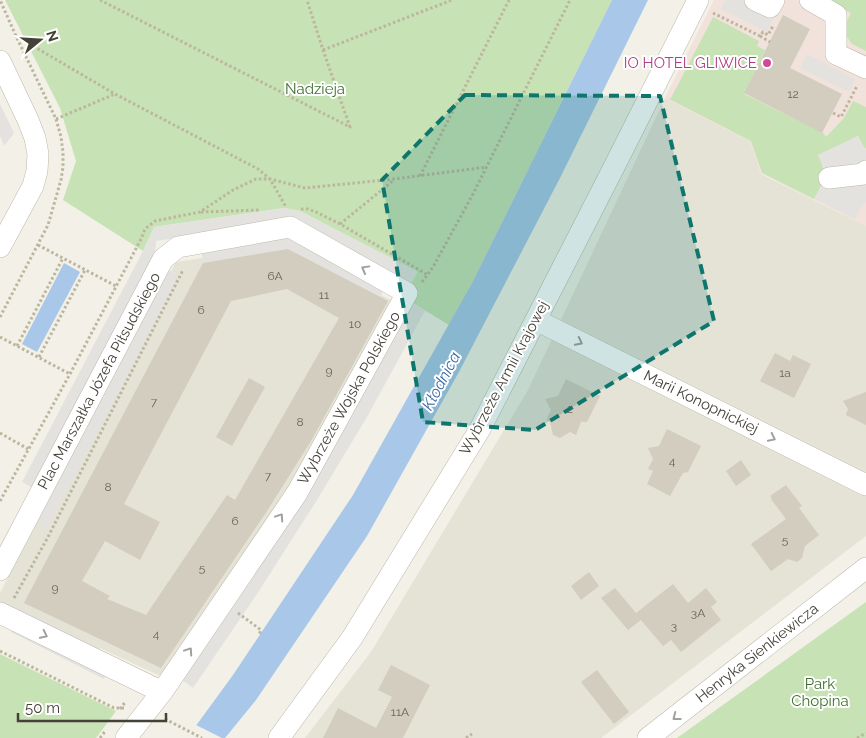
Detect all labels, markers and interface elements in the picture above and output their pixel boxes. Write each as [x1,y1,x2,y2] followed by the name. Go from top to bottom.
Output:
[15,15,65,65] north arrow
[43,28,62,44] text: N
[624,54,757,72] place label: IO HOTEL GLIWICE
[761,57,773,69] marker: IO HOTEL GLIWICE
[285,80,345,98] park label: Nadzieja
[787,87,799,101] house number: 12
[361,265,370,275] one-way arrow
[34,269,164,493] street label: Plac Marszałka Józefa Piłsudskiego
[267,269,283,283] house number: 6A
[319,288,329,302] house number: 11
[456,298,552,458] street label: Wybrzeże Armii Krajowej
[197,303,205,317] house number: 6
[294,308,404,488] street label: Wybrzeże Wojska Polskiego
[349,317,361,331] house number: 10
[574,335,583,345] one-way arrow
[418,348,464,413] water label: Kłodnica
[325,364,333,378] house number: 9
[641,366,761,438] street label: Marii Konopnickiej
[779,366,791,380] house number: 1a
[151,395,158,409] house number: 7
[567,402,573,416] house number: 2
[296,415,304,429] house number: 8
[767,431,776,442] one-way arrow
[669,454,676,468] house number: 4
[265,469,272,483] house number: 7
[104,480,112,494] house number: 8
[274,513,284,522] one-way arrow
[231,514,239,528] house number: 6
[782,533,789,547] house number: 5
[199,561,206,575] house number: 5
[51,581,59,595] house number: 9
[692,599,822,707] street label: Henryka Sienkiewicza
[691,606,705,620] house number: 3A
[671,619,677,633] house number: 3
[153,627,160,641] house number: 4
[39,628,48,639] one-way arrow
[183,648,192,657] one-way arrow
[791,675,849,710] park label: Park Chopina
[18,690,165,722] scale bar
[25,699,60,717] text: 50 m
[391,705,409,719] house number: 11A
[673,711,682,719] one-way arrow

